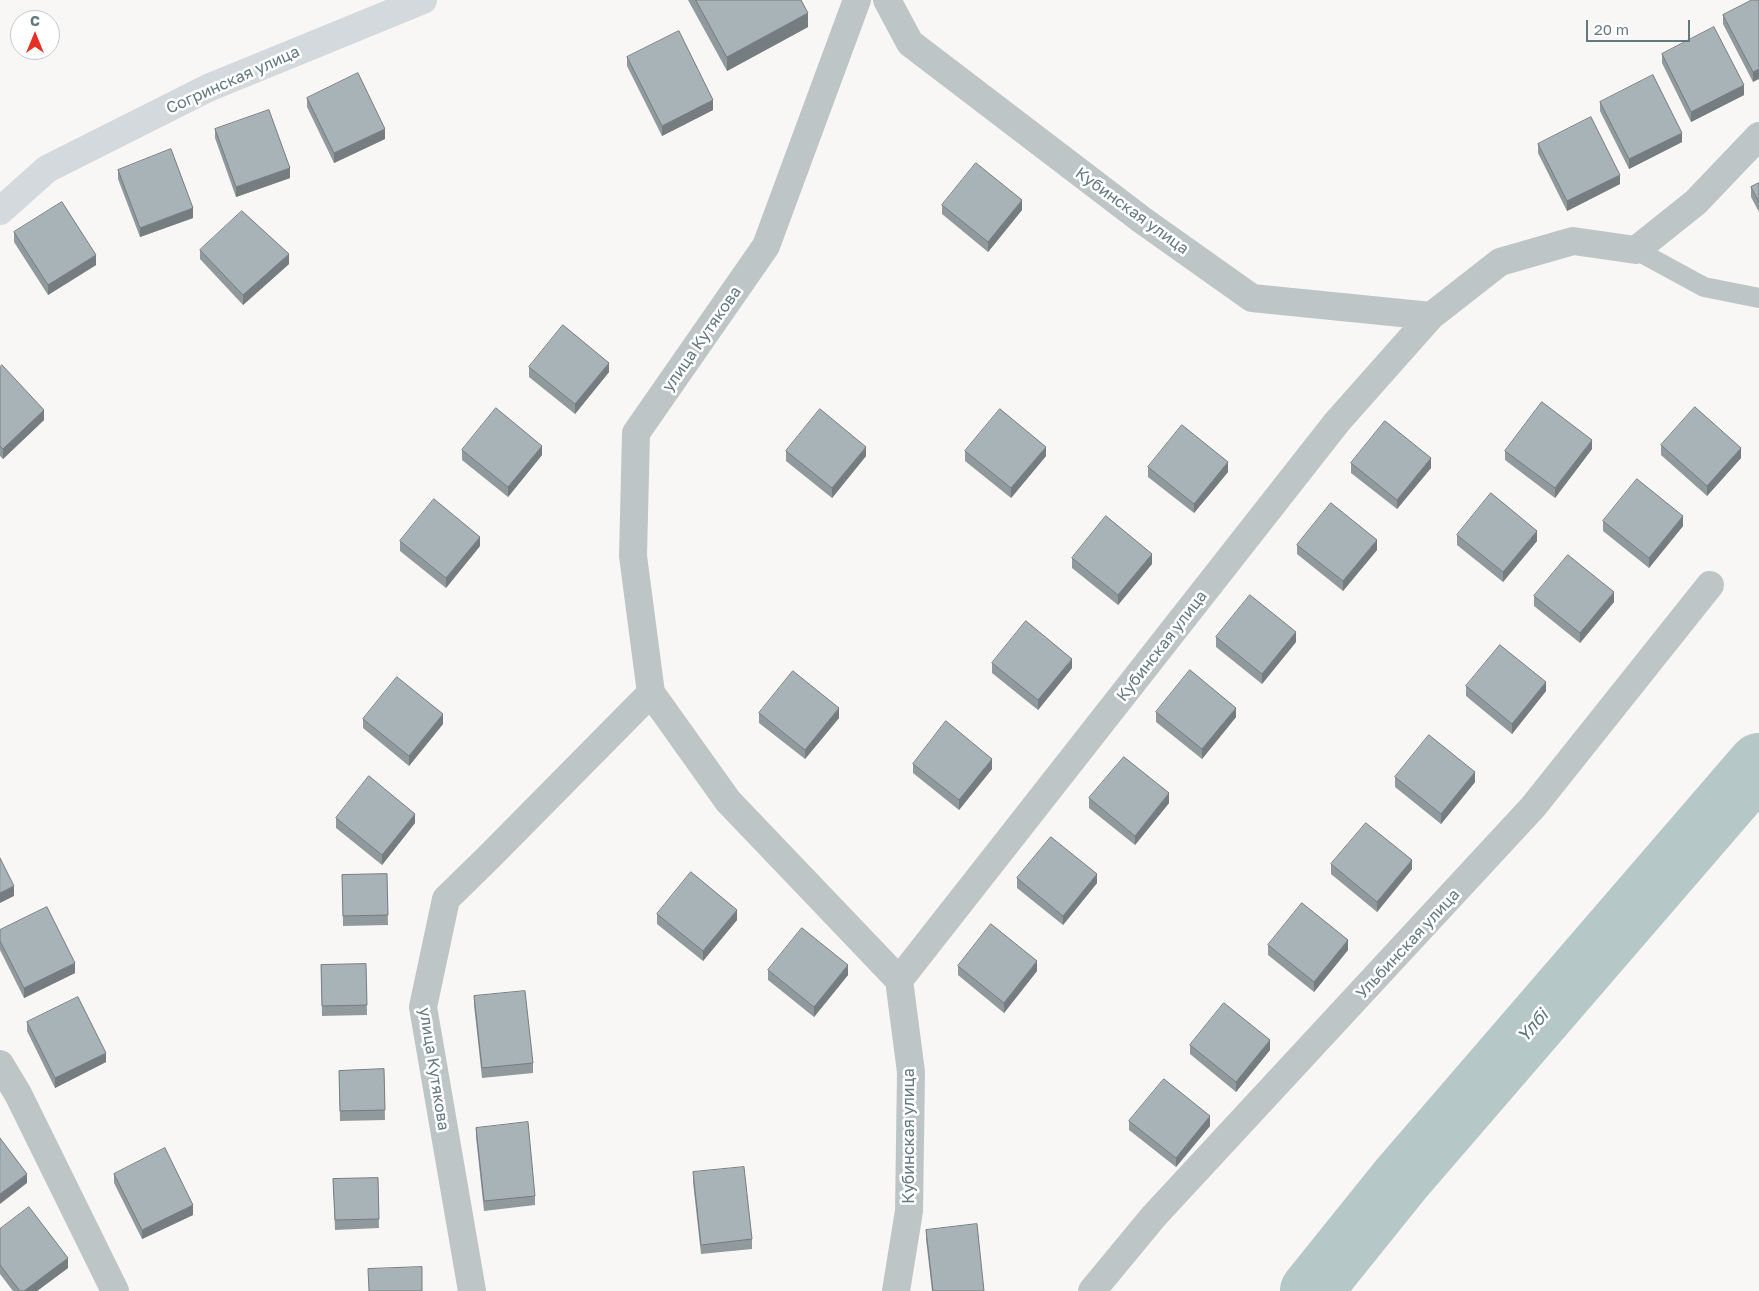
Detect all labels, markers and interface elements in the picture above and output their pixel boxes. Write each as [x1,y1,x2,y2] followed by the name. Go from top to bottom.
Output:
[10,10,60,60] north arrow
[1589,10,1693,42] scale bar
[30,12,40,29] text: С
[1594,20,1629,38] text: 20 m
[163,42,303,118] street label: Согринская улица
[1072,163,1192,259] street label: Кубинская улица
[659,283,745,395] street label: улица Кутякова
[1113,587,1211,705] street label: Кубинская улица
[1352,885,1464,1003] street label: Ульбинская улица
[1513,1005,1553,1047] water label: Үлбі
[415,1006,453,1132] street label: улица Кутякова
[899,1068,919,1204] street label: Кубинская улица

